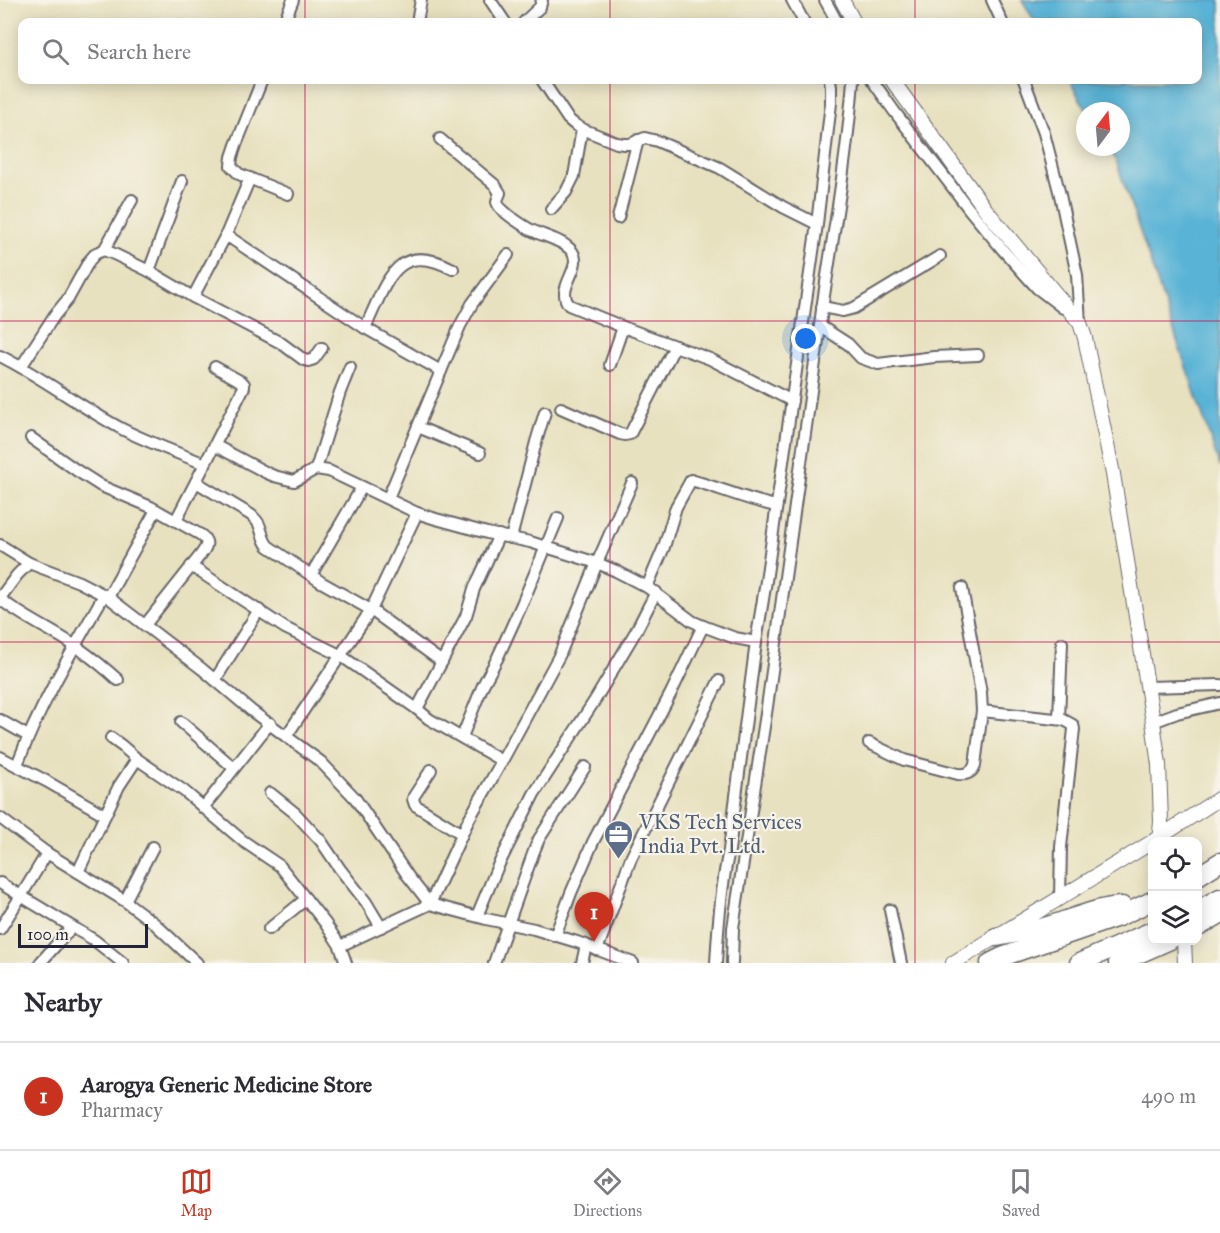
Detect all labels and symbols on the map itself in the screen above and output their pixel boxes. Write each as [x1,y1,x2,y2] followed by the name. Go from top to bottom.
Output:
[1076,102,1130,156] north arrow
[791,324,820,353] your location
[638,809,802,859] place label: VKS Tech Services India Pvt. Ltd.
[602,818,634,860] office icon: VKS Tech Services India Pvt. Ltd.
[574,892,614,942] pin: 1
[18,921,148,948] scale bar

